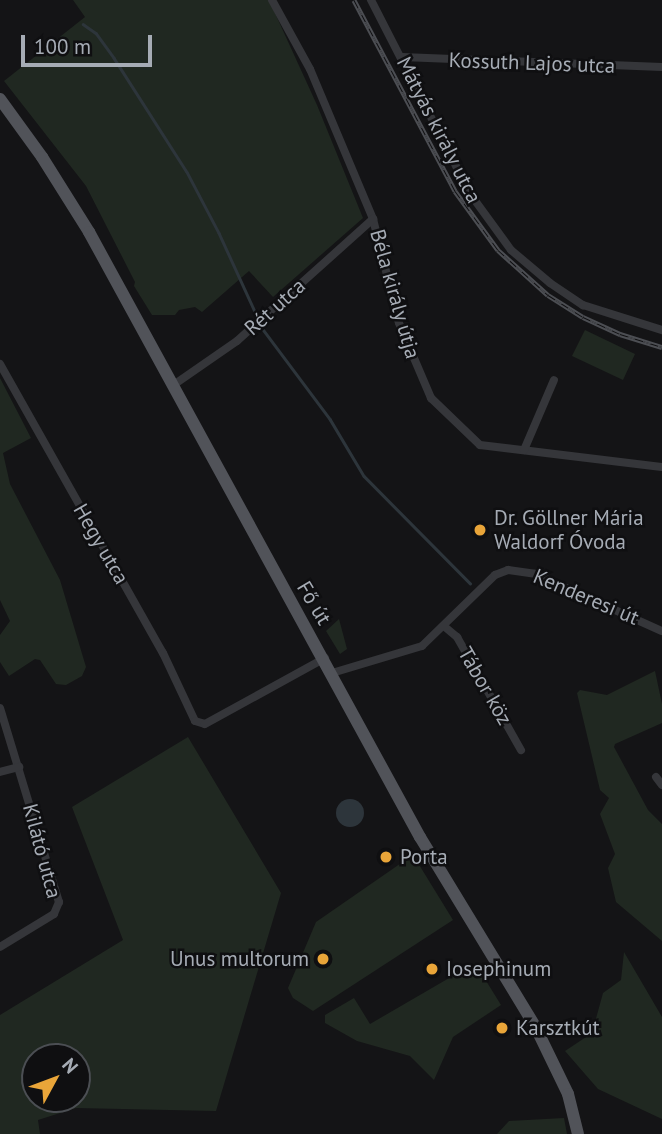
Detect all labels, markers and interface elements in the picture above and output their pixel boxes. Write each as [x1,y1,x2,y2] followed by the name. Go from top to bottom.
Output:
[24,21,156,65] scale bar
[34,33,91,60] text: 100 m
[448,48,616,78] street label: Kossuth Lajos utca
[391,52,487,208] street label: Mátyás király utca
[364,226,426,362] street label: Béla király útja
[239,273,311,341] street label: Rét utca
[68,499,134,589] street label: Hegy utca
[494,505,645,555] place label: Dr. Göllner Mária Waldorf Óvoda
[472,522,488,538] marker: Dr. Göllner Mária Waldorf Óvoda
[529,563,643,631] street label: Kenderesi út
[291,577,337,629] street label: Fő út
[453,642,517,730] street label: Tábor köz
[17,801,67,901] street label: Kilátó utca
[400,844,448,870] place label: Porta
[378,849,394,865] marker: Porta
[170,946,309,972] place label: Unus multorum
[315,951,331,967] marker: Unus multorum
[446,956,551,982] place label: Iosephinum
[424,961,440,977] marker: Iosephinum
[516,1015,600,1041] place label: Karsztkút
[494,1020,510,1036] marker: Karsztkút
[21,1043,91,1113] north arrow
[57,1053,83,1078] text: N

